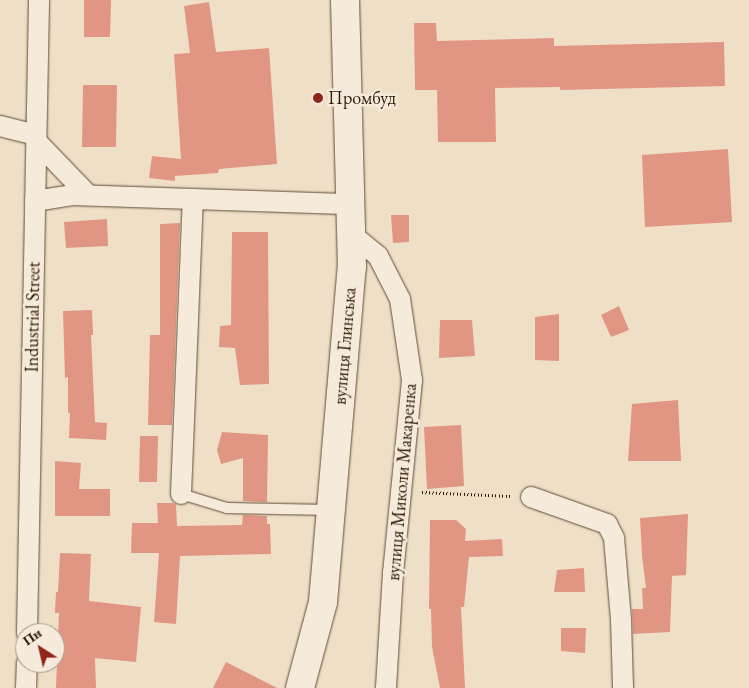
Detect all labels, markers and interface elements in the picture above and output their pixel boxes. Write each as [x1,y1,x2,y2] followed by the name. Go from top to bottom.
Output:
[328,87,396,109] place label: Промбуд
[312,92,324,104] marker: Промбуд
[21,261,45,373] street label: Industrial Street
[329,286,361,406] street label: вулиця Глинська
[383,383,421,581] street label: вулиця Миколи Макаренка
[15,623,65,673] north arrow
[19,624,45,649] text: Пн

